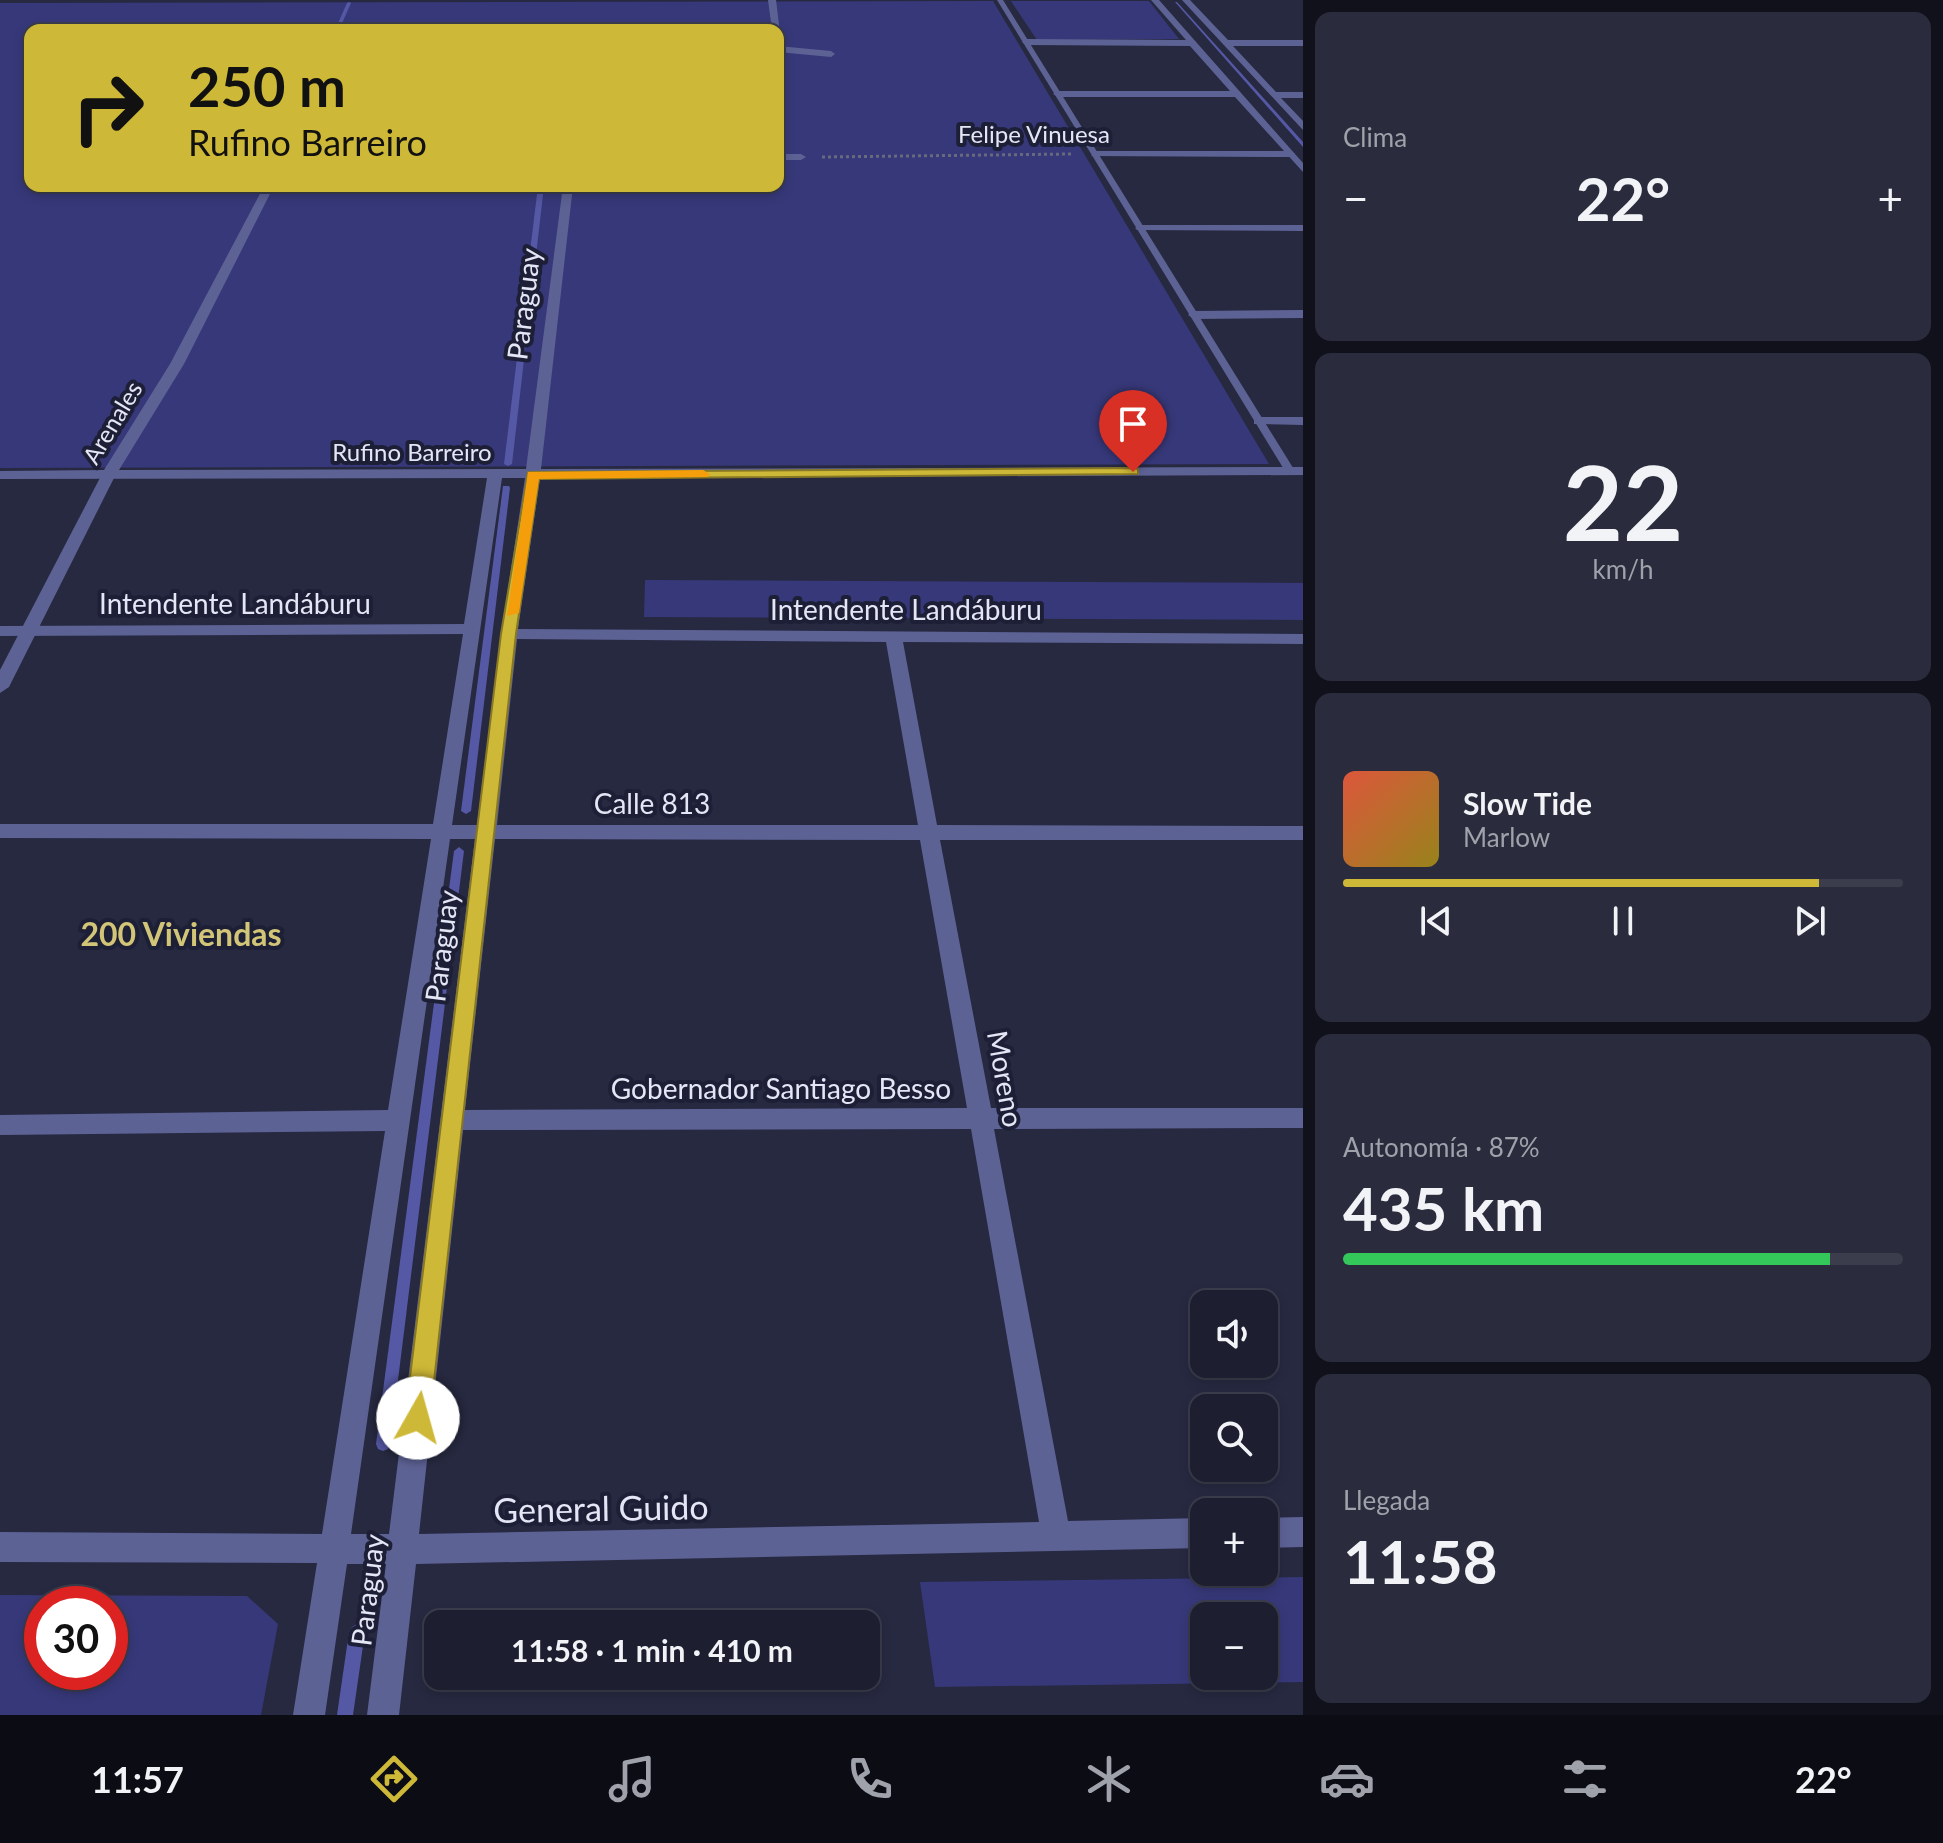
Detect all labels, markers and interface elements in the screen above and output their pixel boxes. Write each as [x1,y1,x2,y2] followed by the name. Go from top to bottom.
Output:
[188,52,346,119] text: 250 m
[56,56,160,160] icon: right
[958,119,1110,148] street label: Felipe Vinuesa
[188,120,427,164] text: Rufino Barreiro
[1343,121,1407,153] text: Clima
[1576,162,1670,234] text: 22°
[1343,172,1369,224] text: −
[1877,172,1903,224] text: +
[499,245,547,362] street label: Paraguay
[76,376,148,469] street label: Arenales
[1099,390,1167,472] pin
[1111,402,1155,446] icon: arrive
[332,437,492,466] street label: Rufino Barreiro
[1563,438,1683,563] text: 22
[1593,553,1653,585] text: km/h
[99,586,371,620] street label: Intendente Landáburu
[770,592,1042,626] street label: Intendente Landáburu
[1463,785,1592,821] text: Slow Tide
[594,786,710,820] street label: Calle 813
[1463,821,1550,853] text: Marlow
[417,887,465,1004] street label: Paraguay
[1414,899,1458,943] icon: previous
[1601,899,1645,943] icon: pause
[1788,899,1832,943] icon: next
[80,914,282,953] district label: 200 Viviendas
[981,1028,1031,1130] street label: Moreno
[611,1071,951,1105] street label: Gobernador Santiago Besso
[1343,1131,1540,1163] text: Autonomía · 87%
[1343,1172,1544,1244] text: 435 km
[1190,1290,1278,1690] map controls
[1190,1290,1278,1378] button: sound
[376,1376,460,1460] position arrow
[1190,1394,1278,1482] button: search
[1343,1484,1430,1516] text: Llegada
[493,1485,709,1530] street label: General Guido
[1190,1498,1278,1586] button: +
[1343,1525,1498,1597] text: 11:58
[343,1531,391,1648] street label: Paraguay
[24,1586,128,1690] speed limit sign: 30
[1190,1602,1278,1690] button: −
[511,1632,793,1668] text: 11:58 · 1 min · 410 m
[366,1751,422,1807] icon: directions
[604,1751,660,1807] icon: music
[842,1751,898,1807] icon: phone
[1081,1751,1137,1807] icon: climate
[1319,1751,1375,1807] icon: car
[1557,1751,1613,1807] icon: filters
[91,1757,184,1801] text: 11:57
[1795,1757,1852,1801] text: 22°

